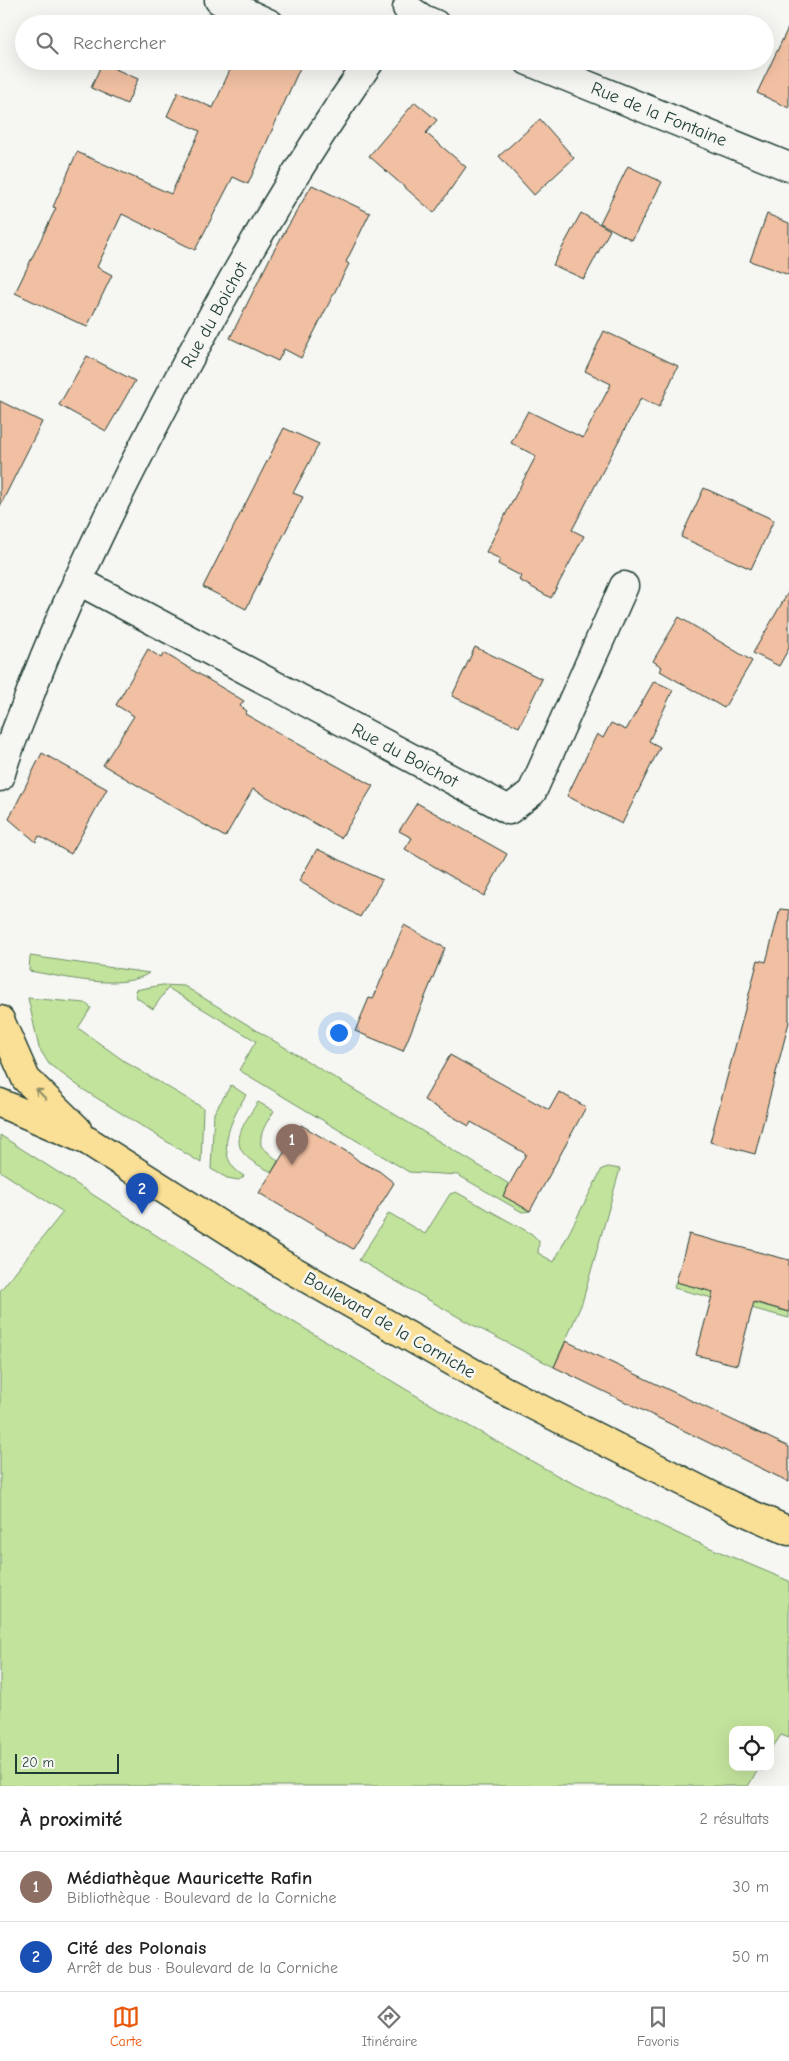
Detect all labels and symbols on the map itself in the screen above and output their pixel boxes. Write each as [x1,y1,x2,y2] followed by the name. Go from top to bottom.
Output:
[588,78,730,151] street label: Rue de la Fontaine
[177,258,252,372] street label: Rue du Boichot
[348,719,462,793] street label: Rue du Boichot
[326,1020,352,1046] your location
[35,1088,47,1100] one-way arrow
[276,1124,308,1165] pin: 1
[126,1173,158,1214] pin: 2
[300,1268,479,1383] street label: Boulevard de la Corniche
[15,1751,119,1774] scale bar

